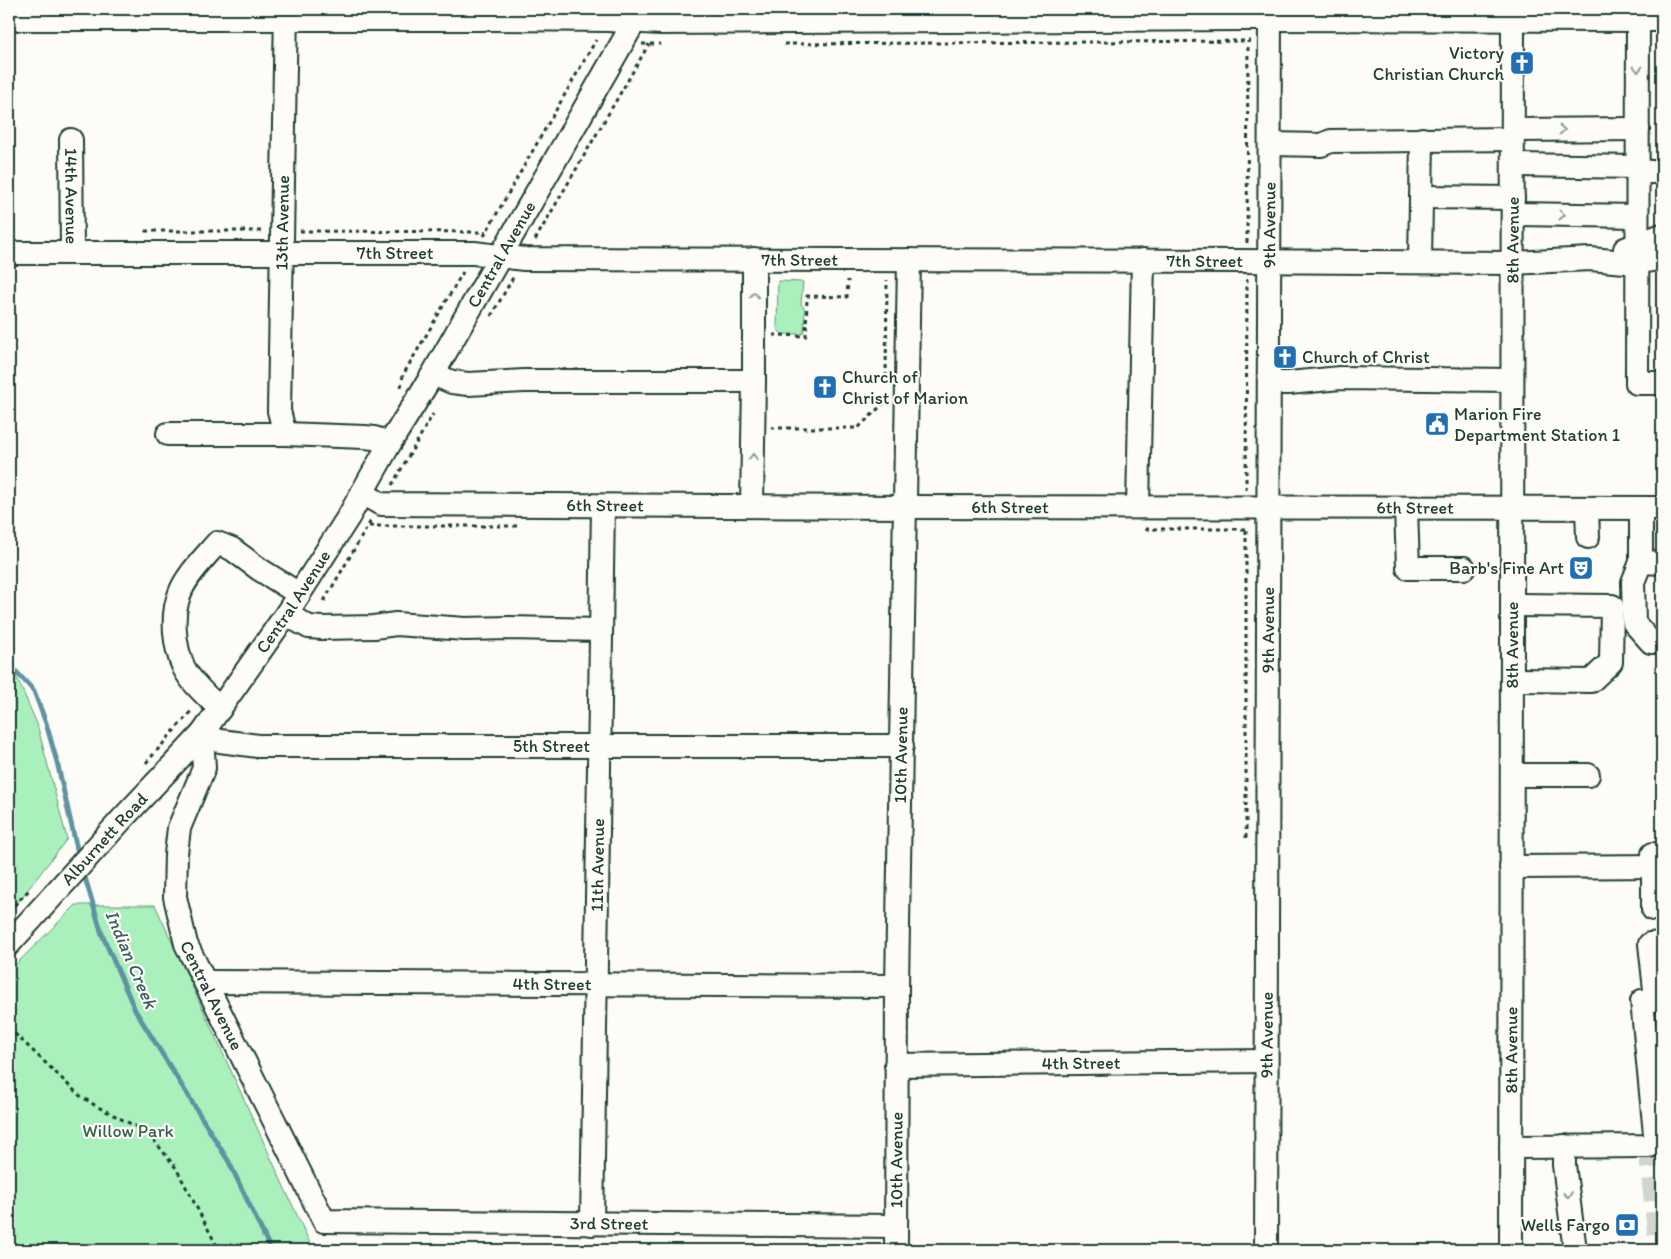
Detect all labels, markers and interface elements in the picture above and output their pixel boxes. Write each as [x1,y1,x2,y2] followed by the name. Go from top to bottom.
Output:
[1373,42,1505,85] place label: Victory Christian Church
[1509,50,1535,76] church icon: Victory Christian Church
[1633,65,1643,73] one-way arrow
[1558,125,1566,135] one-way arrow
[60,148,83,244] street label: 14th Avenue
[270,175,294,271] street label: 13th Avenue
[1258,182,1280,268] street label: 9th Avenue
[1502,196,1524,284] street label: 8th Avenue
[462,197,541,312] street label: Central Avenue
[1558,210,1566,220] one-way arrow
[357,242,434,264] street label: 7th Street
[761,249,838,271] street label: 7th Street
[1166,250,1243,272] street label: 7th Street
[749,290,759,298] one-way arrow
[1272,344,1298,370] church icon: Church of Christ
[1302,346,1430,368] place label: Church of Christ
[842,366,968,409] place label: Church of Christ of Marion
[812,374,838,400] church icon: Church of Christ of Marion
[1454,403,1620,446] place label: Marion Fire Department Station 1
[1424,411,1450,437] public building icon: Marion Fire Department Station 1
[748,453,758,460] one-way arrow
[566,494,644,517] street label: 6th Street
[971,496,1049,518] street label: 6th Street
[1376,497,1454,519] street label: 6th Street
[251,546,335,658] street label: Central Avenue
[1568,555,1594,581] theatre icon: Barb's Fine Art
[1449,557,1564,579] place label: Barb's Fine Art
[1257,587,1279,673] street label: 9th Avenue
[1501,601,1523,689] street label: 8th Avenue
[889,707,913,804] street label: 10th Avenue
[513,735,590,757] street label: 5th Street
[56,788,152,890] street label: Alburnett Road
[586,818,609,912] street label: 11th Avenue
[100,906,163,1013] water label: Indian Creek
[175,937,248,1054] street label: Central Avenue
[513,973,592,995] street label: 4th Street
[1256,992,1278,1078] street label: 9th Avenue
[1500,1006,1522,1094] street label: 8th Avenue
[1041,1052,1121,1074] street label: 4th Street
[885,1112,908,1208] street label: 10th Avenue
[82,1120,174,1142] park label: Willow Park
[1562,1191,1572,1199] one-way arrow
[570,1212,649,1235] street label: 3rd Street
[1614,1212,1640,1238] bank icon: Wells Fargo
[1521,1214,1610,1236] place label: Wells Fargo

